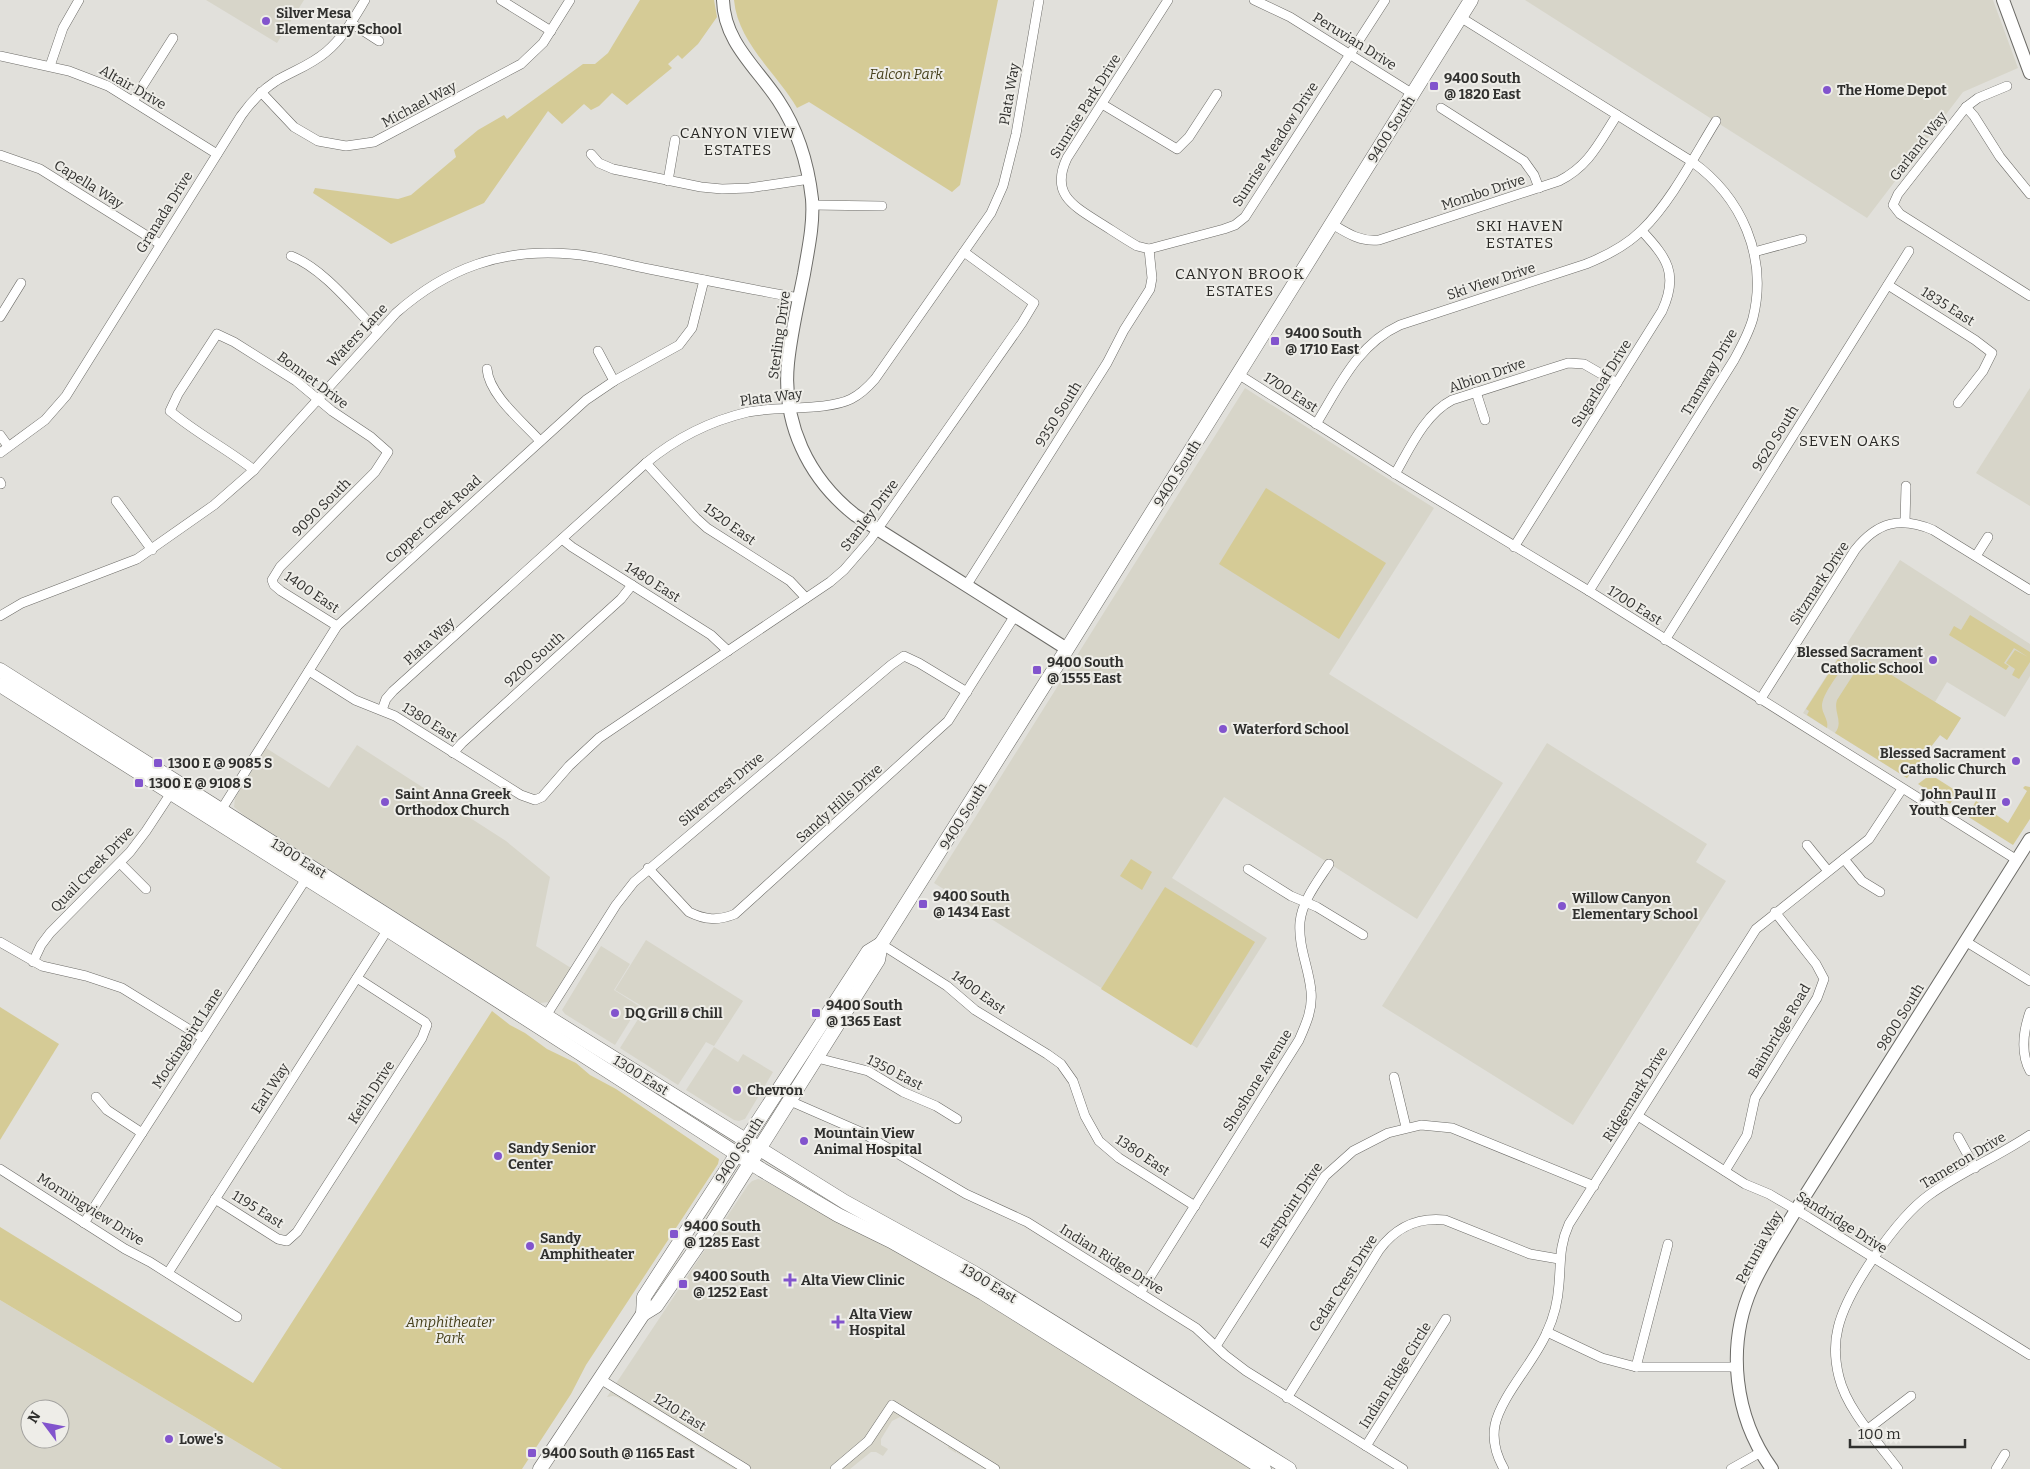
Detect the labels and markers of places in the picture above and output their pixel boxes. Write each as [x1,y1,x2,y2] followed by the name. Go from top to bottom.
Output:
[276,5,402,38] place label: Silver Mesa Elementary School
[260,15,272,27] marker: Silver Mesa Elementary School
[1444,70,1521,103] place label: 9400 South @ 1820 East
[1428,80,1440,92] marker: 9400 South @ 1820 East
[1837,82,1947,99] place label: The Home Depot
[1821,84,1833,96] marker: The Home Depot
[1285,325,1362,358] place label: 9400 South @ 1710 East
[1269,335,1281,347] marker: 9400 South @ 1710 East
[1797,644,1924,677] place label: Blessed Sacrament Catholic School
[1047,654,1124,687] place label: 9400 South @ 1555 East
[1927,654,1939,666] marker: Blessed Sacrament Catholic School
[1031,664,1043,676] marker: 9400 South @ 1555 East
[1233,721,1350,738] place label: Waterford School
[1217,723,1229,735] marker: Waterford School
[1880,745,2006,778] place label: Blessed Sacrament Catholic Church
[168,755,272,772] place label: 1300 E @ 9085 S
[2010,755,2022,767] marker: Blessed Sacrament Catholic Church
[152,757,164,769] marker: 1300 E @ 9085 S
[149,775,252,792] place label: 1300 E @ 9108 S
[133,777,145,789] marker: 1300 E @ 9108 S
[395,786,512,819] place label: Saint Anna Greek Orthodox Church
[1909,786,1996,819] place label: John Paul II Youth Center
[379,796,391,808] marker: Saint Anna Greek Orthodox Church
[2000,796,2012,808] marker: John Paul II Youth Center
[933,888,1010,921] place label: 9400 South @ 1434 East
[1572,890,1698,923] place label: Willow Canyon Elementary School
[917,898,929,910] marker: 9400 South @ 1434 East
[1556,900,1568,912] marker: Willow Canyon Elementary School
[826,997,903,1030] place label: 9400 South @ 1365 East
[625,1005,723,1022] place label: DQ Grill & Chill
[609,1007,621,1019] marker: DQ Grill & Chill
[810,1007,822,1019] marker: 9400 South @ 1365 East
[747,1082,803,1099] place label: Chevron
[731,1084,743,1096] marker: Chevron
[814,1125,922,1158] place label: Mountain View Animal Hospital
[798,1135,810,1147] marker: Mountain View Animal Hospital
[508,1140,596,1173] place label: Sandy Senior Center
[492,1150,504,1162] marker: Sandy Senior Center
[684,1218,761,1251] place label: 9400 South @ 1285 East
[668,1228,680,1240] marker: 9400 South @ 1285 East
[540,1230,635,1263] place label: Sandy Amphitheater
[524,1240,536,1252] marker: Sandy Amphitheater
[693,1268,770,1301] place label: 9400 South @ 1252 East
[801,1272,905,1289] place label: Alta View Clinic
[783,1273,797,1287] marker: Alta View Clinic
[677,1278,689,1290] marker: 9400 South @ 1252 East
[849,1306,912,1339] place label: Alta View Hospital
[831,1315,845,1329] marker: Alta View Hospital
[179,1431,224,1448] place label: Lowe's
[163,1433,175,1445] marker: Lowe's
[542,1445,695,1462] place label: 9400 South @ 1165 East
[526,1447,538,1459] marker: 9400 South @ 1165 East

